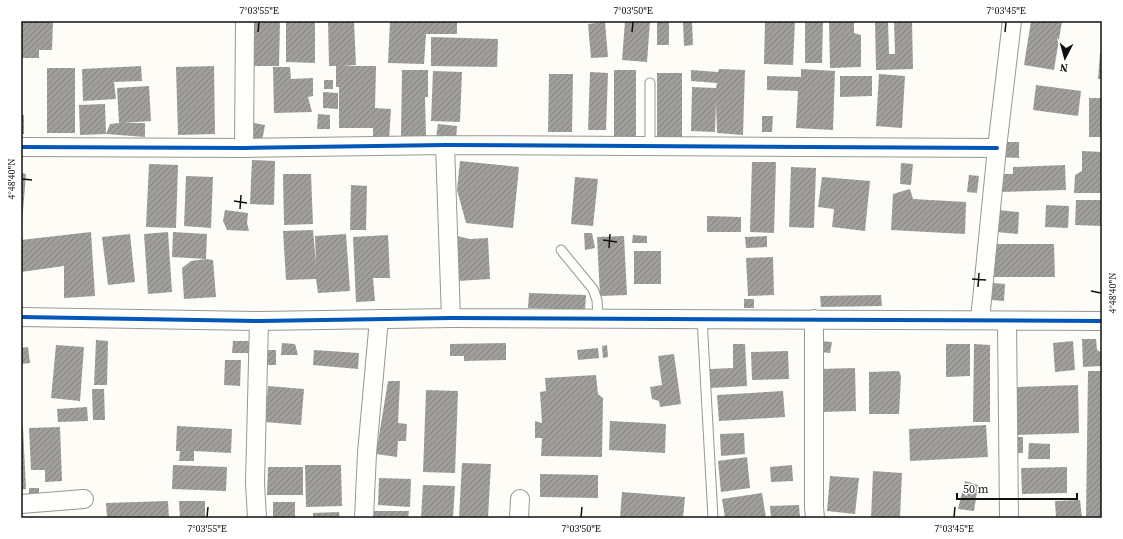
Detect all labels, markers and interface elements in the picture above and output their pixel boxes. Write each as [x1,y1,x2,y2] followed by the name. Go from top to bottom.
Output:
[239,4,279,17] text: 7°03'55"E
[613,4,653,17] text: 7°03'50"E
[986,4,1026,17] text: 7°03'45"E
[1045,38,1085,78] north arrow
[1059,60,1069,75] text: N
[5,158,18,200] text: 4°48'40"N
[1106,272,1119,314] text: 4°48'40"N
[957,475,1077,501] scale bar
[963,481,989,497] text: 50 m
[187,522,227,535] text: 7°03'55"E
[561,522,601,535] text: 7°03'50"E
[934,522,974,535] text: 7°03'45"E

